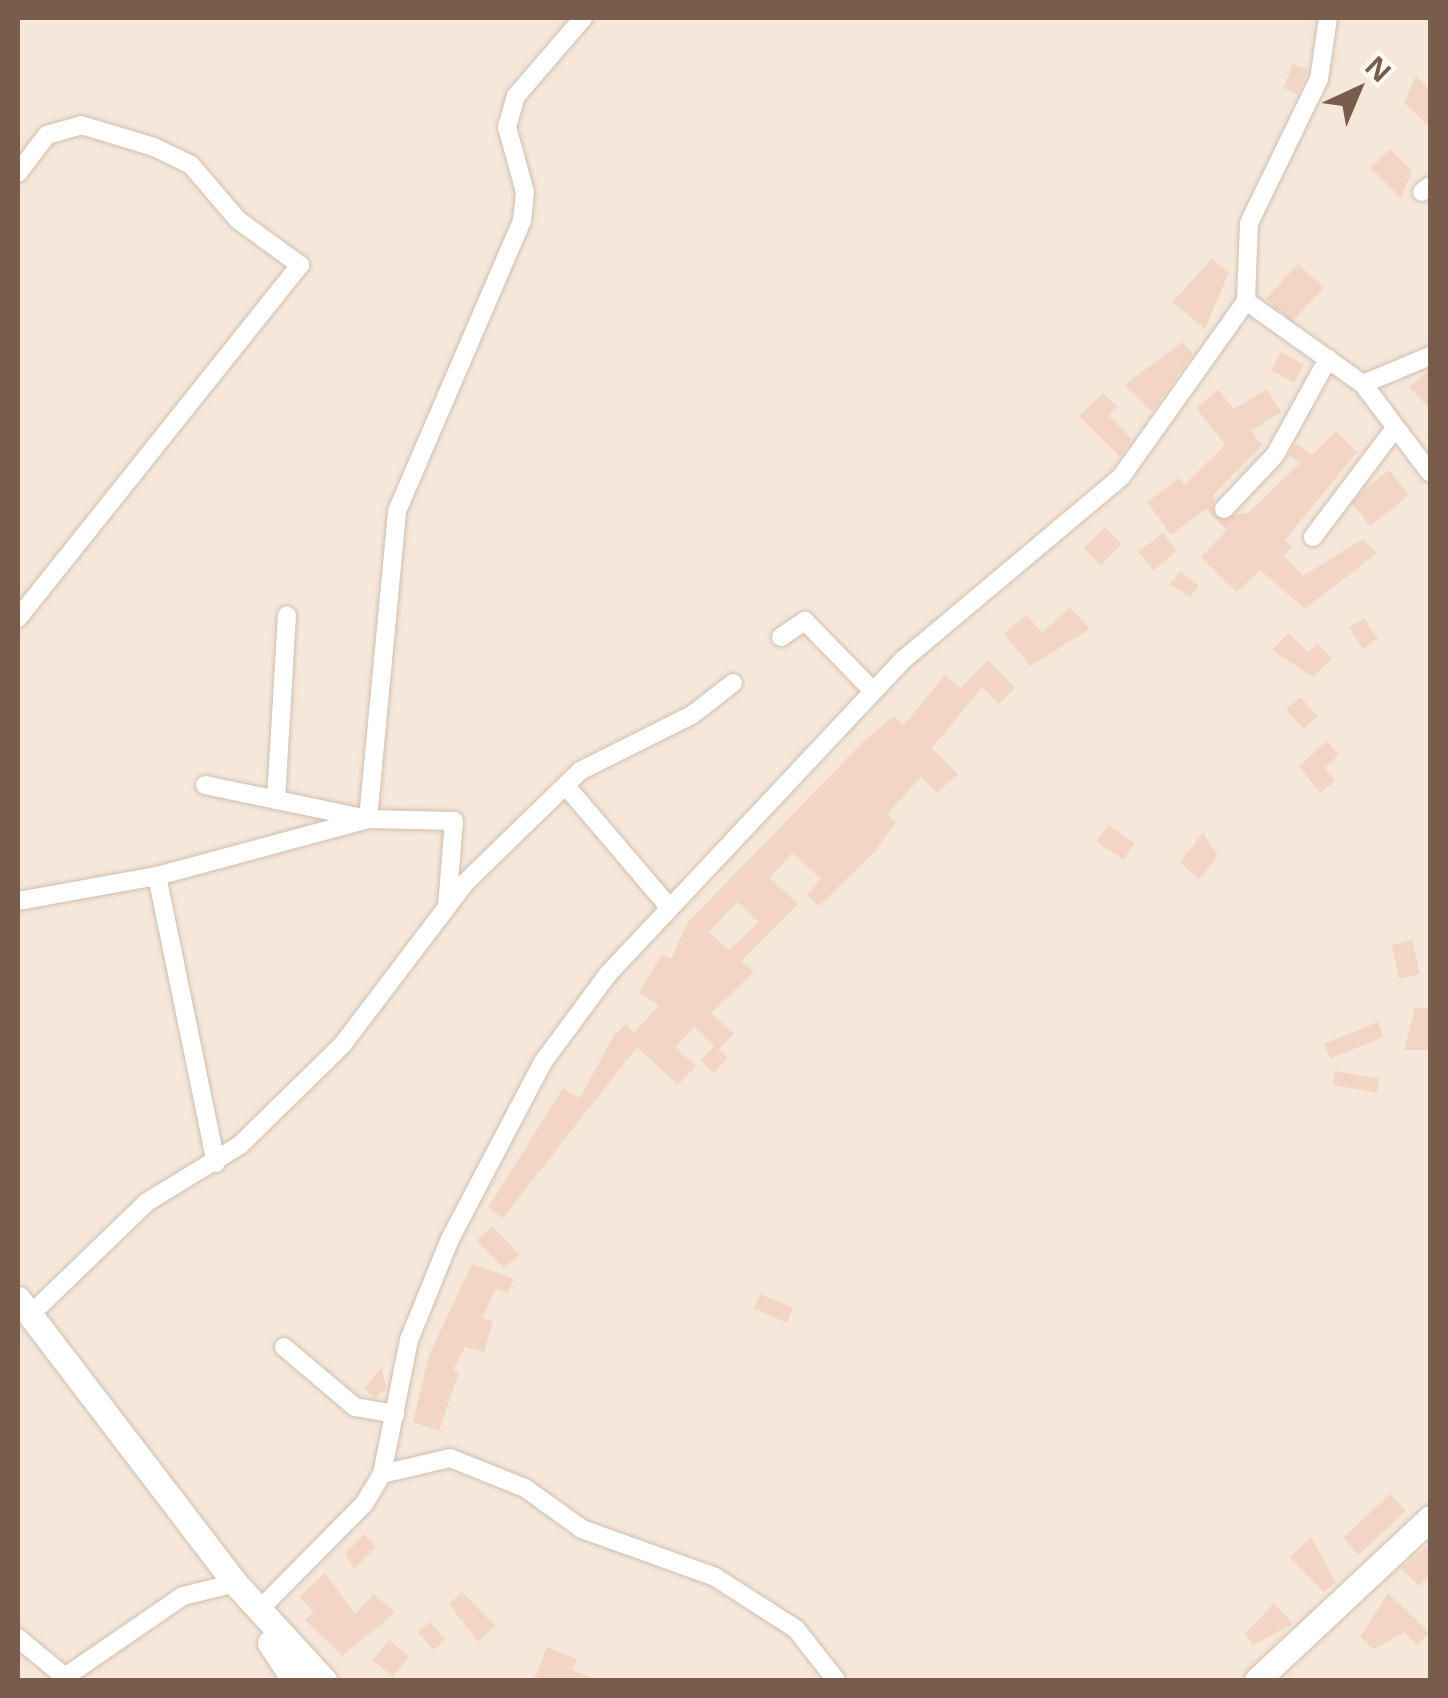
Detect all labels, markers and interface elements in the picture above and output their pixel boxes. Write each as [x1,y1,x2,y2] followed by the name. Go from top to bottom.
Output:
[1308,40,1408,140] north arrow
[1357,47,1400,90] text: N

